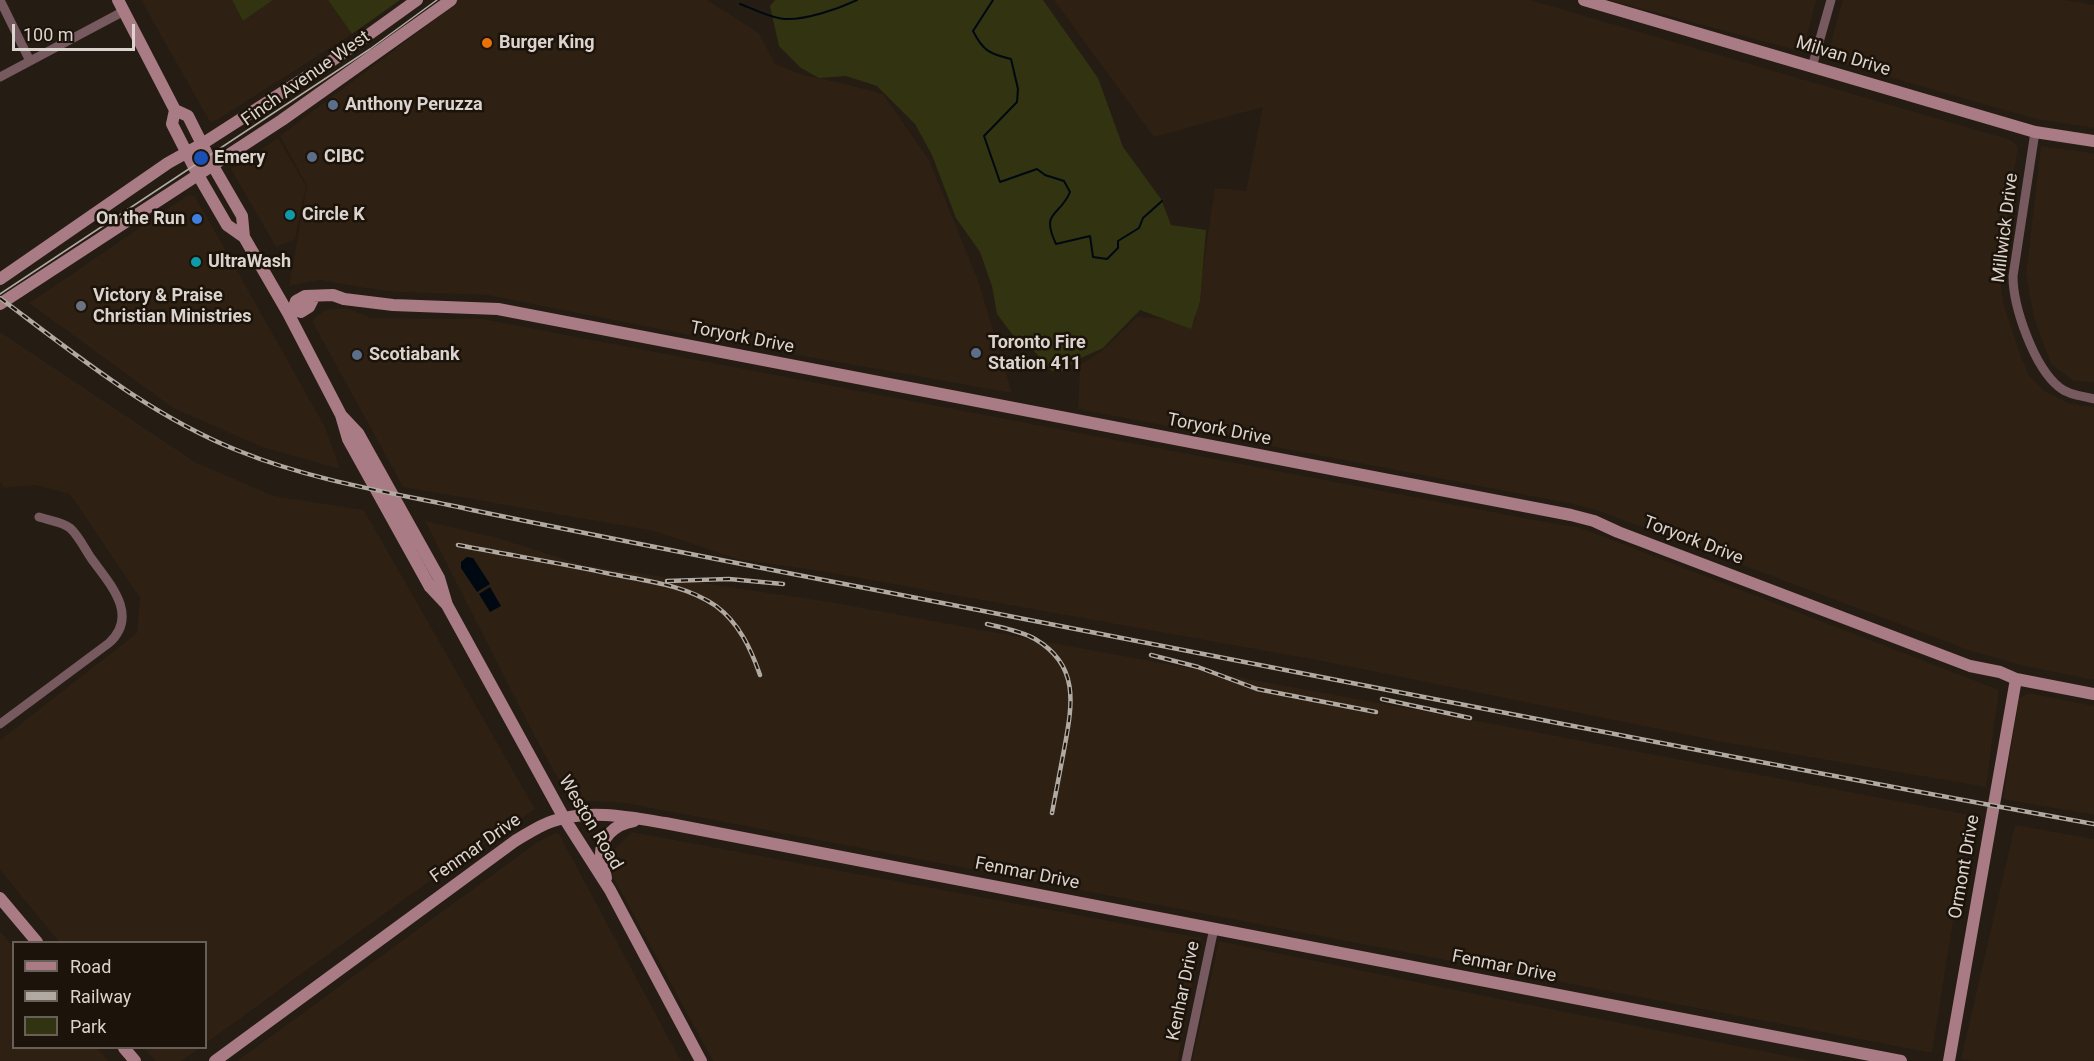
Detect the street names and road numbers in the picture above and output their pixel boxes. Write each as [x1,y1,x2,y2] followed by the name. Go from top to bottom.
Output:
[238,27,374,131] street label: Finch Avenue West
[1793,32,1893,82] street label: Milvan Drive
[1989,172,2023,284] street label: Millwick Drive
[688,317,796,359] street label: Toryork Drive
[1165,409,1273,451] street label: Toryork Drive
[1640,512,1746,570] street label: Toryork Drive
[553,772,627,874] street label: Weston Road
[426,810,526,888] street label: Fenmar Drive
[1945,813,1985,921] street label: Ormont Drive
[973,853,1081,895] street label: Fenmar Drive
[1163,939,1205,1043] street label: Kenhar Drive
[1450,946,1558,988] street label: Fenmar Drive

